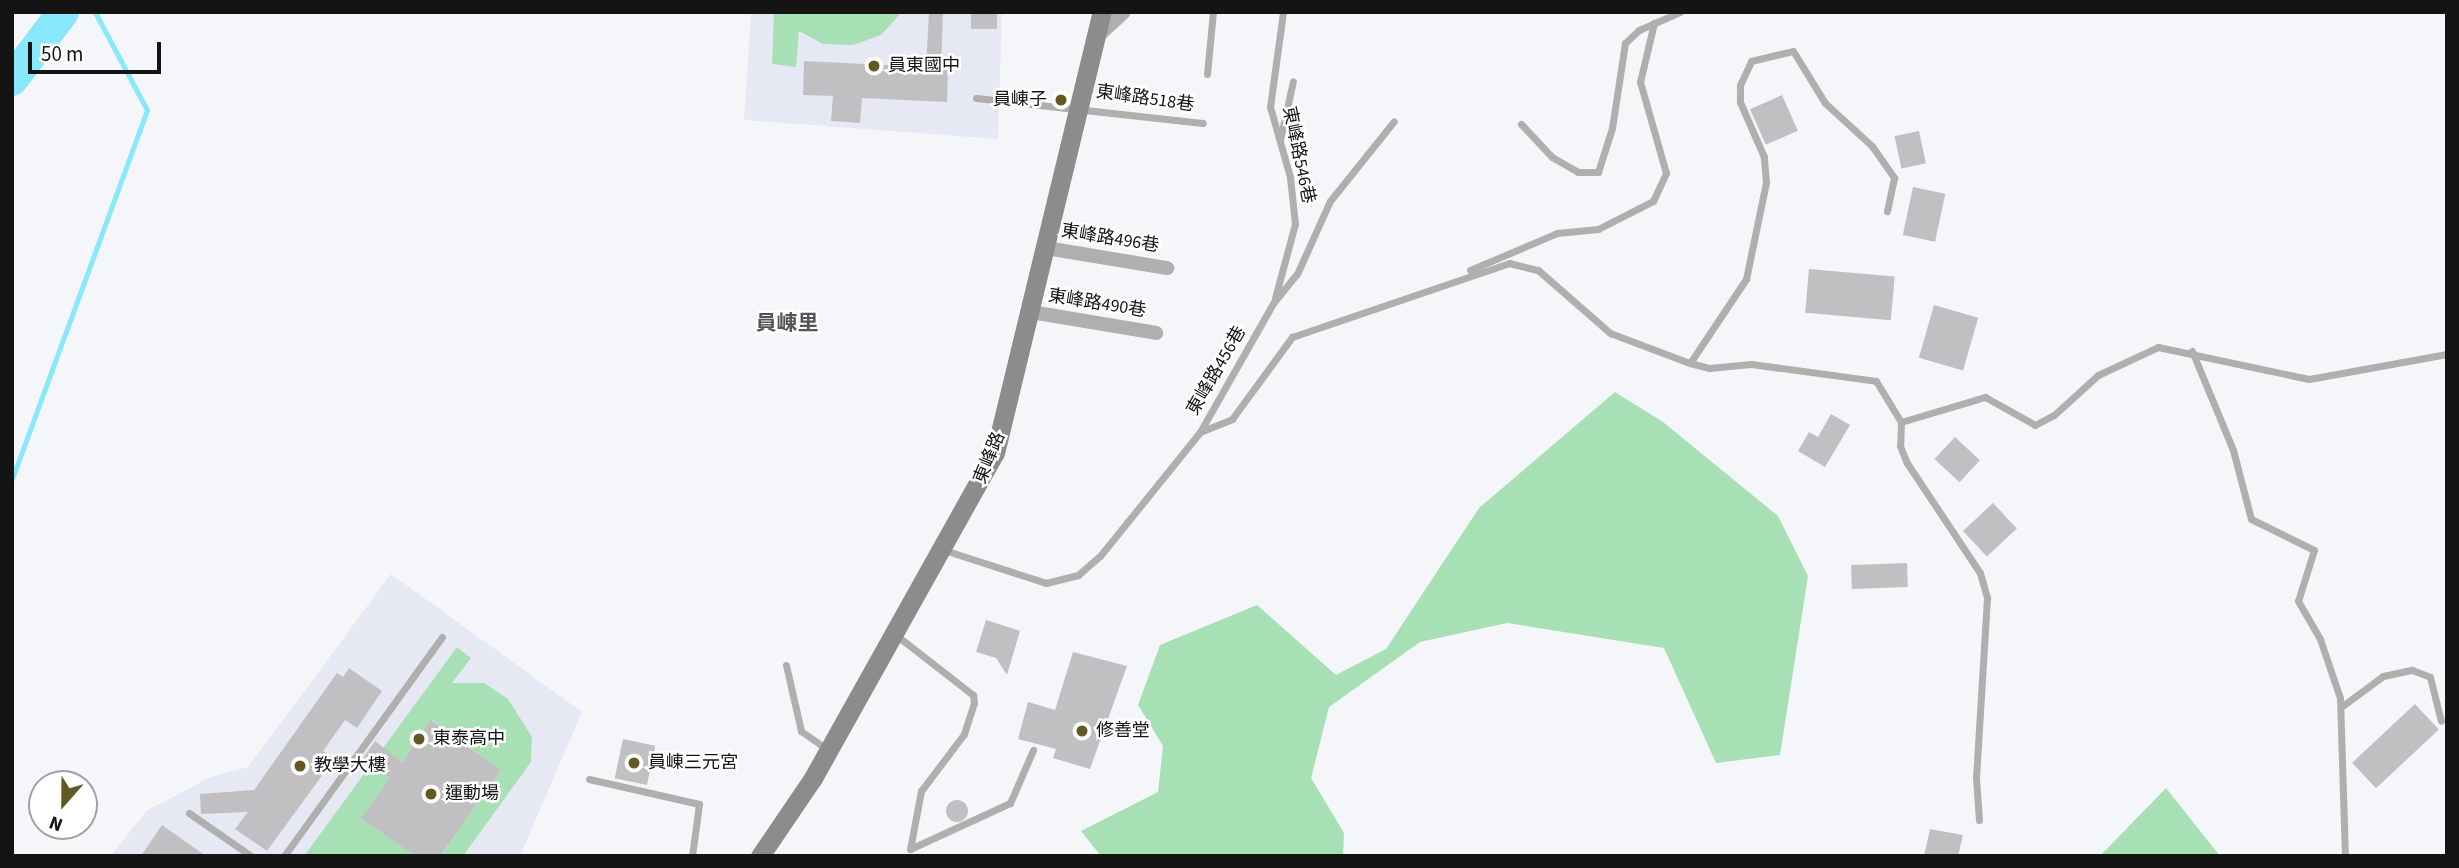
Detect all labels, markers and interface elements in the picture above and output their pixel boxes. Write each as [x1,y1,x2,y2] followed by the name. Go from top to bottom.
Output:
[32,28,164,72] scale bar
[41,39,83,69] text: 50 m
[888,55,960,77] place label: 員東國中
[866,58,882,74] marker: 員東國中
[1095,81,1195,117] street label: 東峰路518巷
[993,89,1047,111] place label: 員崠子
[1053,92,1069,108] marker: 員崠子
[1277,104,1319,206] street label: 東峰路546巷
[1059,221,1161,257] street label: 東峰路496巷
[1046,286,1148,322] street label: 東峰路490巷
[756,310,818,336] district label: 員崠里
[1183,323,1251,419] street label: 東峰路456巷
[970,429,1010,487] street label: 東峰路
[1096,720,1150,742] place label: 修善堂
[1074,723,1090,739] marker: 修善堂
[433,728,505,750] place label: 東泰高中
[411,731,427,747] marker: 東泰高中
[648,752,738,774] place label: 員崠三元宮
[314,755,386,777] place label: 教學大樓
[626,755,642,771] marker: 員崠三元宮
[292,758,308,774] marker: 教學大樓
[28,770,98,840] north arrow
[445,783,499,805] place label: 運動場
[423,786,439,802] marker: 運動場
[45,808,67,838] text: N

